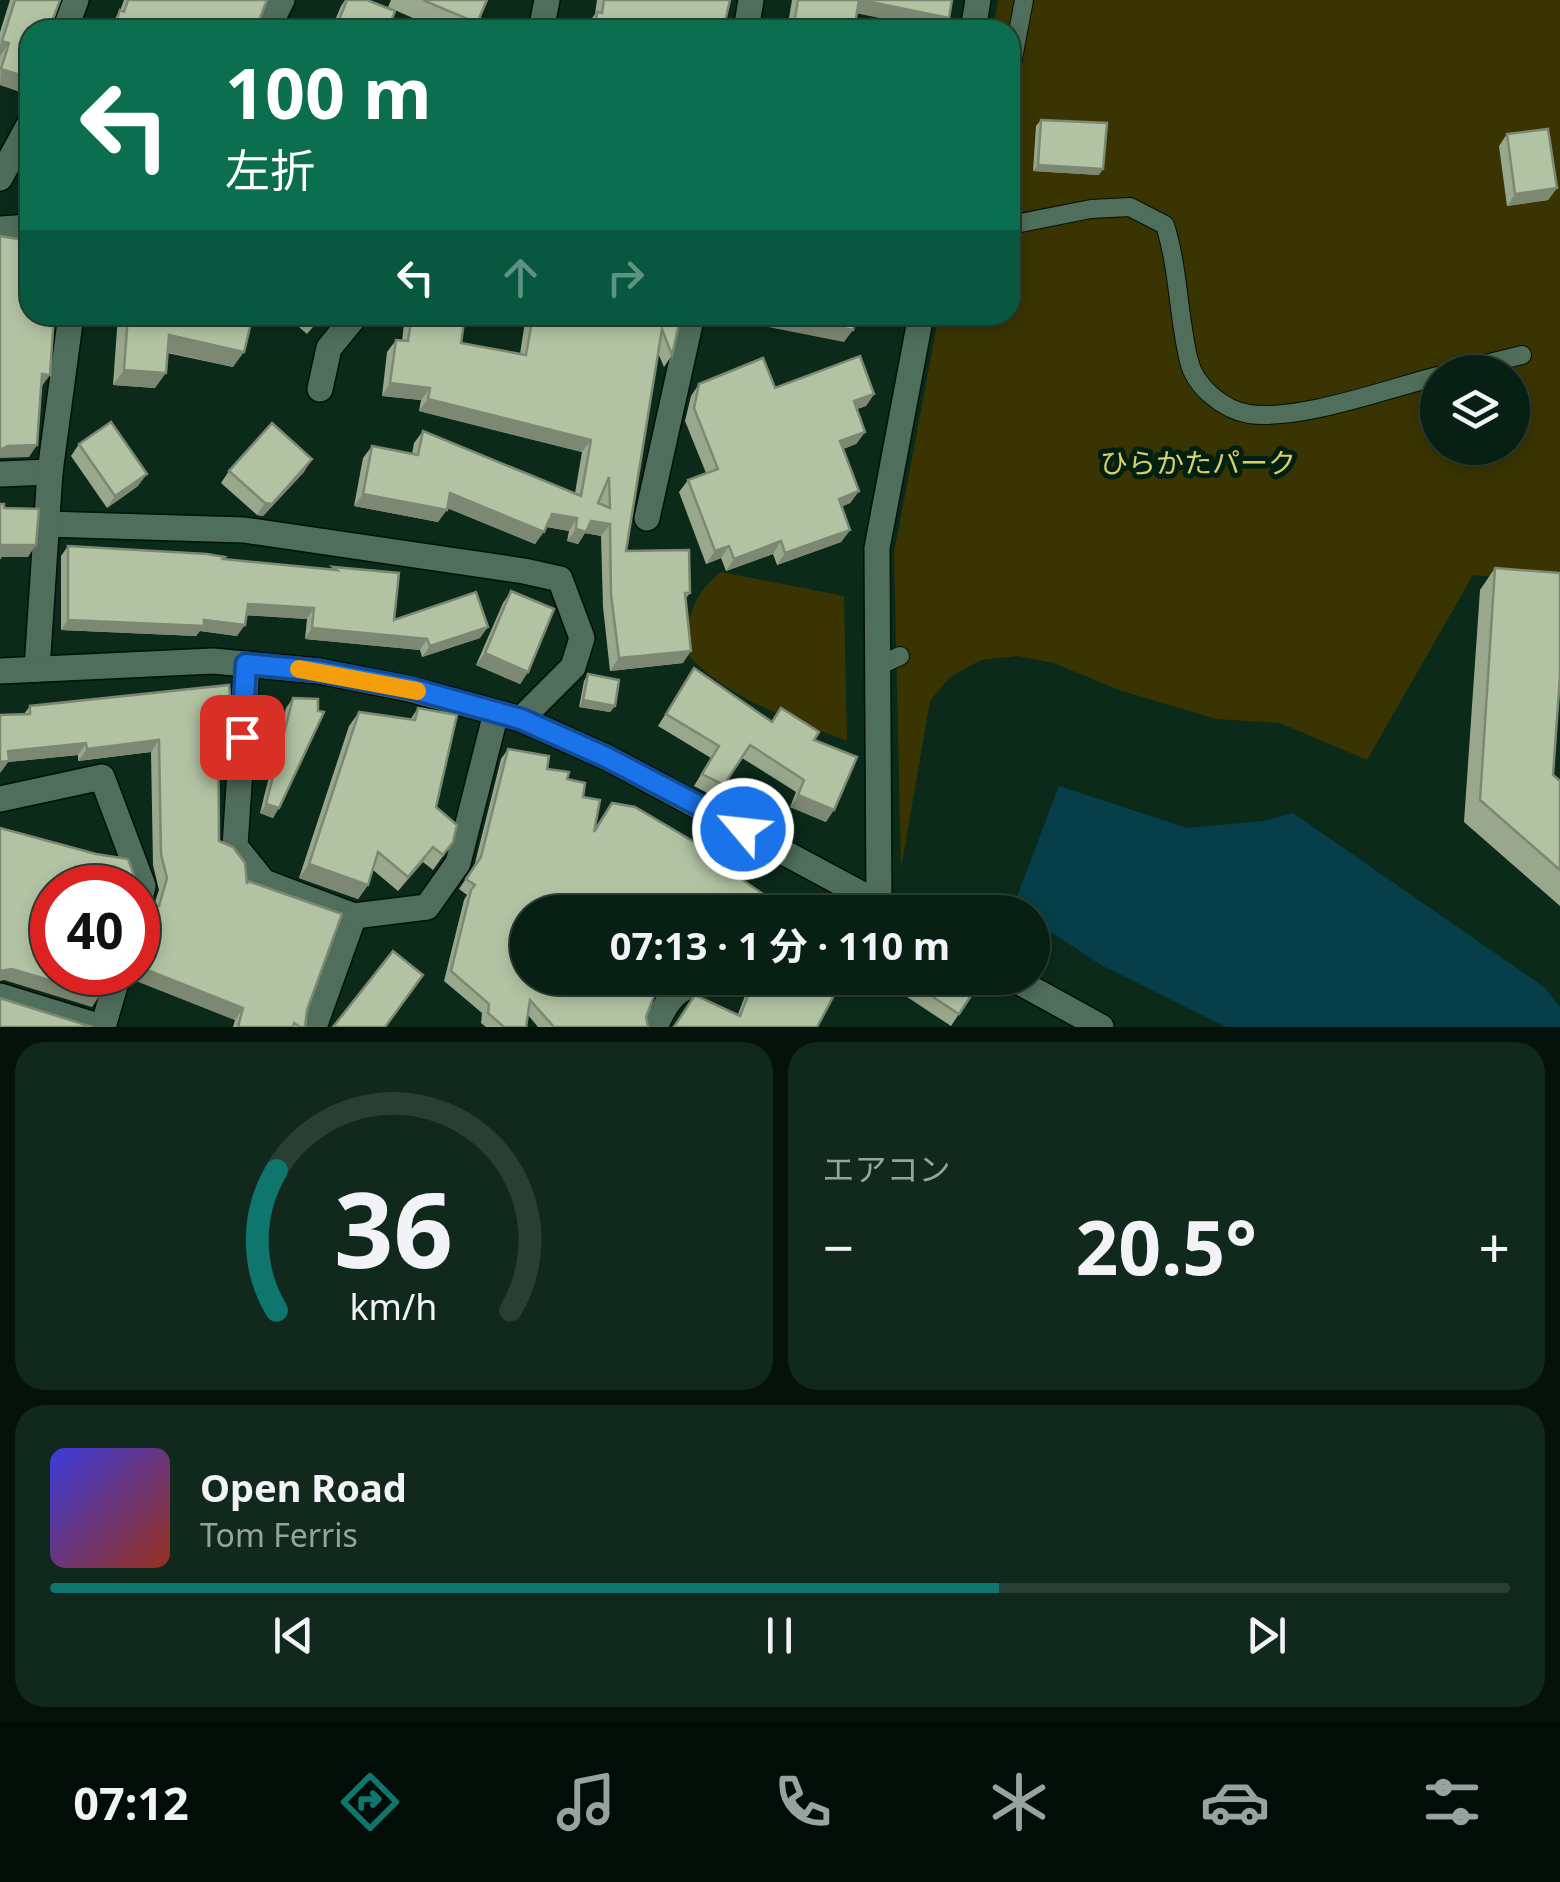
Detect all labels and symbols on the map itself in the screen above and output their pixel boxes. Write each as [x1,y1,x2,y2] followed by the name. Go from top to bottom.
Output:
[1100,443,1296,481] park label: ひらかたパーク
[200,695,285,780] pin
[691,777,795,881] position arrow
[30,865,160,995] speed limit sign: 40

